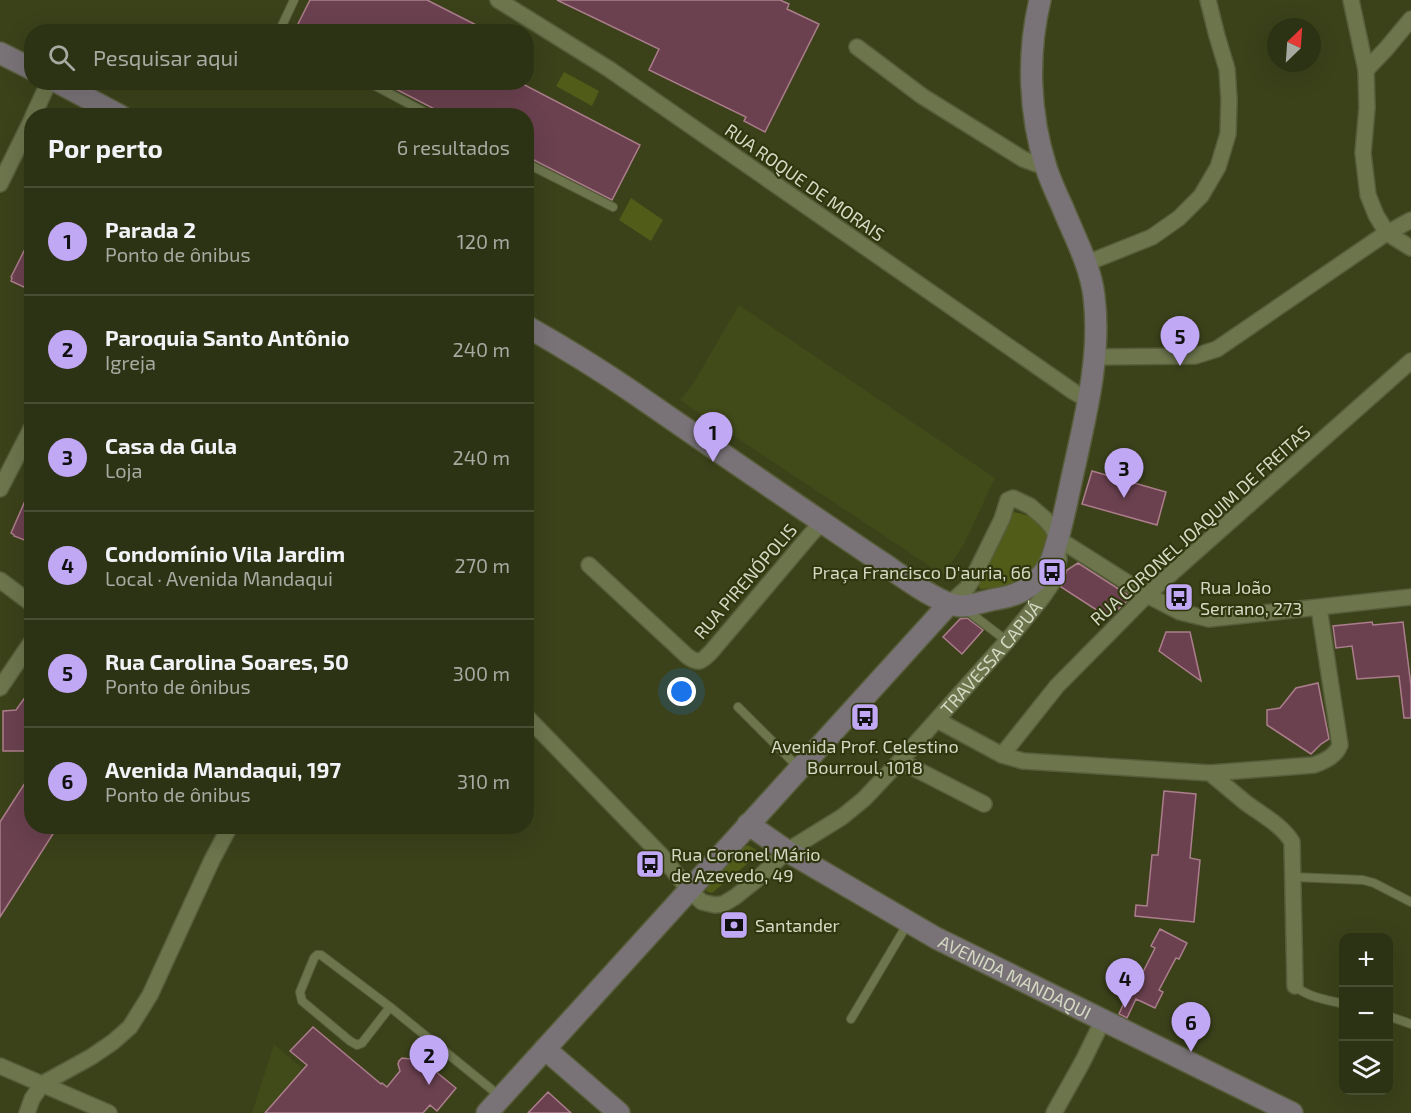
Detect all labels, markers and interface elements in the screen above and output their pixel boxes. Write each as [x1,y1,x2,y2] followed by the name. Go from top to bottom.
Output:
[1267,18,1321,72] north arrow
[24,24,534,90] search box
[45,41,78,74] icon: search
[93,44,239,70] text: Pesquisar aqui
[721,118,889,246] street label: RUA ROQUE DE MORAIS
[48,132,163,163] text: Por perto
[397,135,510,159] text: 6 resultados
[105,216,196,242] text: Parada 2
[63,229,72,253] text: 1
[457,229,510,253] text: 120 m
[105,242,251,266] text: Ponto de ônibus
[1160,316,1200,366] pin: 5
[105,324,349,350] text: Paroquia Santo Antônio
[62,337,73,361] text: 2
[452,337,510,361] text: 240 m
[105,350,156,374] text: Igreja
[694,412,732,462] pin: 1
[1085,420,1315,630] street label: RUA CORONEL JOAQUIM DE FREITAS
[105,432,237,458] text: Casa da Gula
[62,445,73,469] text: 3
[452,445,510,469] text: 240 m
[1104,448,1144,498] pin: 3
[105,458,143,482] text: Loja
[689,519,801,643] street label: RUA PIRENÓPOLIS
[105,540,345,566] text: Condomínio Vila Jardim
[61,553,74,577] text: 4
[454,553,510,577] text: 270 m
[1036,556,1068,588] bus stop icon: Praça Francisco D'auria, 66
[812,561,1031,584] place label: Praça Francisco D'auria, 66
[105,566,333,590] text: Local · Avenida Mandaqui
[1200,576,1302,619] place label: Rua João Serrano, 273
[1163,581,1195,613] bus stop icon: Rua João Serrano, 273
[936,596,1047,719] street label: TRAVESSA CAPUÁ
[105,648,349,674] text: Rua Carolina Soares, 50
[62,661,73,685] text: 5
[453,661,510,685] text: 300 m
[105,674,251,698] text: Ponto de ônibus
[667,677,696,706] your location
[849,701,881,733] bus stop icon: Avenida Prof. Celestino Bourroul, 1018
[771,735,959,778] place label: Avenida Prof. Celestino Bourroul, 1018
[105,756,341,782] text: Avenida Mandaqui, 197
[62,769,73,793] text: 6
[457,769,510,793] text: 310 m
[105,782,251,806] text: Ponto de ônibus
[671,843,821,886] place label: Rua Coronel Mário de Azevedo, 49
[634,848,666,880] bus stop icon: Rua Coronel Mário de Azevedo, 49
[718,909,750,941] bank icon: Santander
[755,914,840,936] place label: Santander
[935,930,1095,1024] street label: AVENIDA MANDAQUI
[1339,933,1393,1095] map controls
[1339,933,1393,987] button: +
[1106,958,1144,1008] pin: 4
[1339,987,1393,1041] button: −
[1172,1002,1210,1052] pin: 6
[410,1036,448,1085] pin: 2
[1339,1041,1393,1095] button: layers

